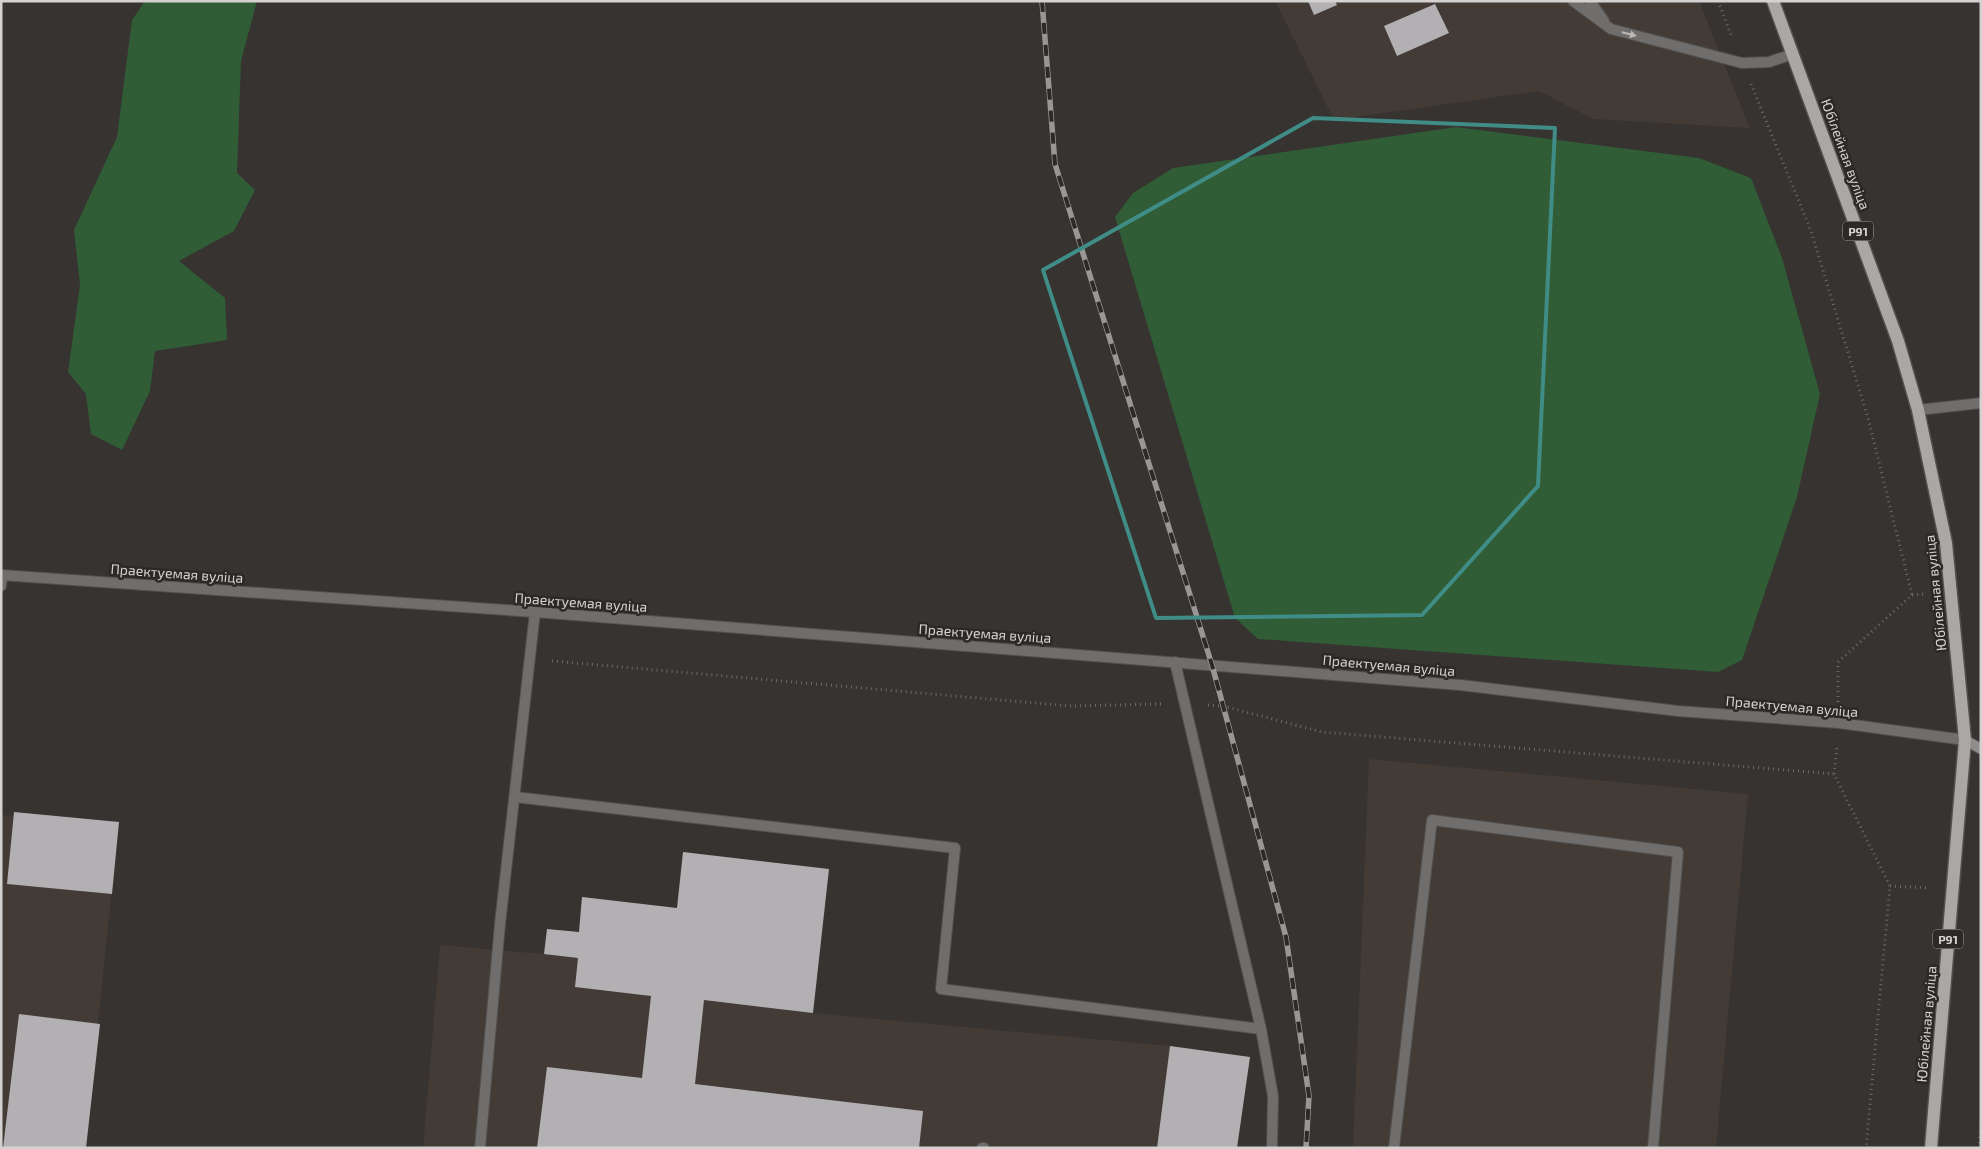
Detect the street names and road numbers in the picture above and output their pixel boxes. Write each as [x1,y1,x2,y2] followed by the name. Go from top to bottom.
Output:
[1818,96,1874,212] street label: Юбілейная вуліца
[1843,222,1873,240] road number: Р91
[1920,534,1950,652] street label: Юбілейная вуліца
[110,560,244,586] street label: Праектуемая вуліца
[514,589,648,615] street label: Праектуемая вуліца
[918,620,1052,646] street label: Праектуемая вуліца
[1322,651,1456,679] street label: Праектуемая вуліца
[1725,692,1859,720] street label: Праектуемая вуліца
[1933,930,1963,949] road number: Р91
[1912,965,1940,1083] street label: Юбілейная вуліца

